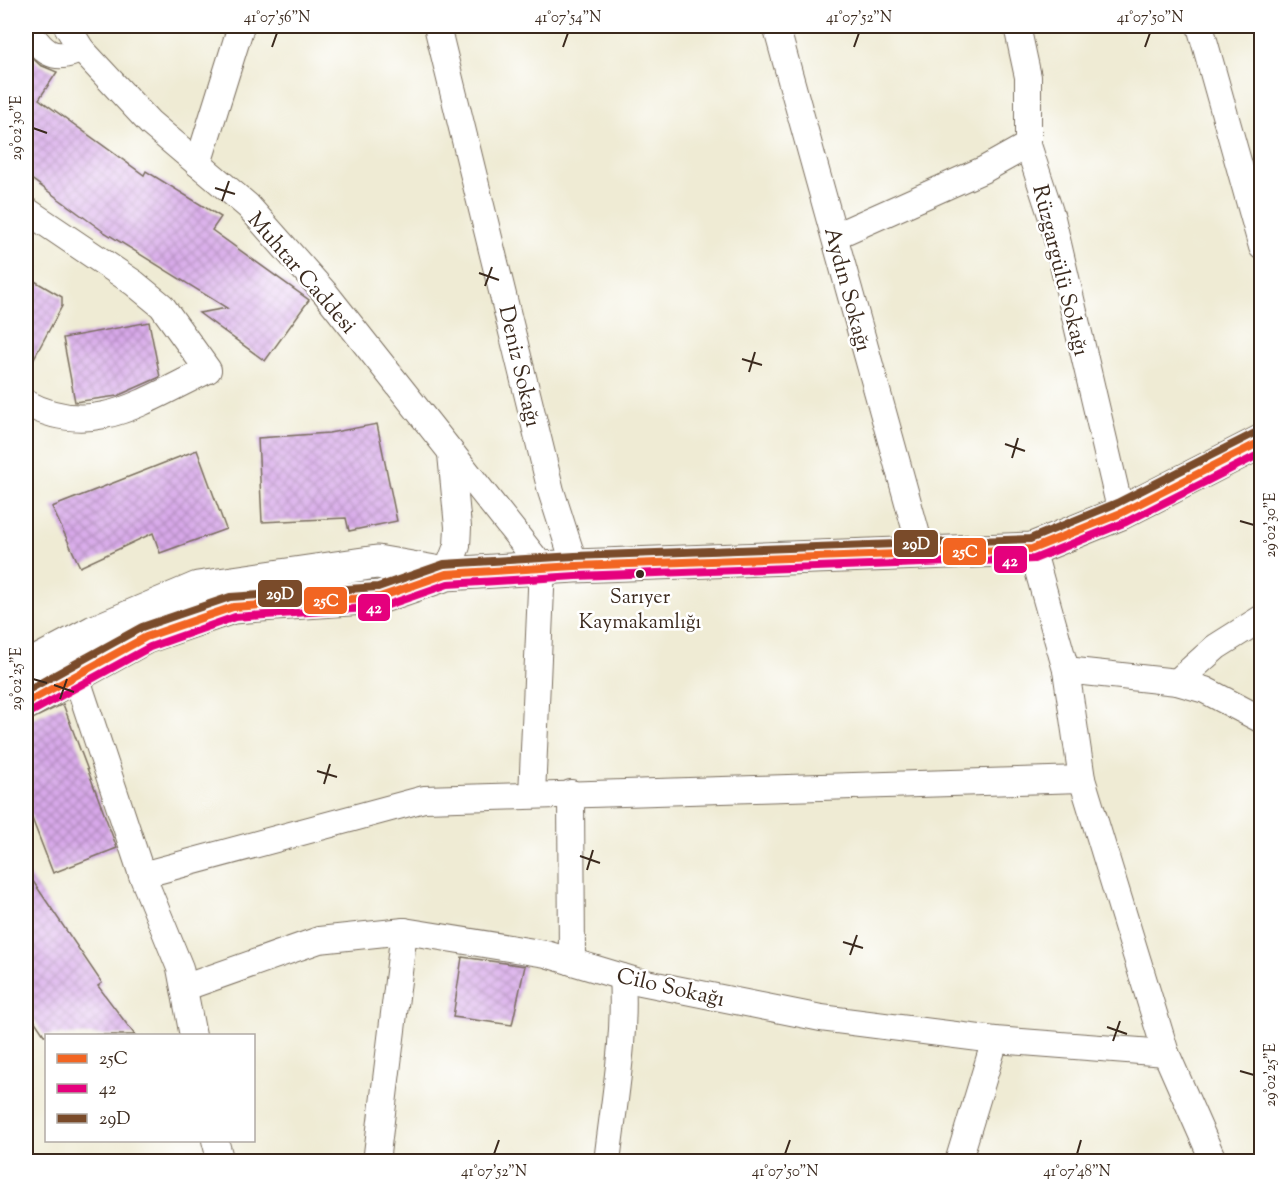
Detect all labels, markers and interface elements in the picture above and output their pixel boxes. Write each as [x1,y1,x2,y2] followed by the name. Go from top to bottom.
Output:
[244,8,310,29] text: 41°07'56"N
[535,8,601,29] text: 41°07'54"N
[826,8,892,29] text: 41°07'52"N
[1117,8,1183,29] text: 41°07'50"N
[7,96,28,161] text: 29°02'30"E
[1022,182,1096,360] street label: Rüzgargülü Sokağı
[239,206,363,342] street label: Muhtar Caddesi
[814,224,878,355] street label: Aydın Sokağı
[489,303,548,431] street label: Deniz Sokağı
[1261,493,1282,558] text: 29°02'30"E
[893,529,939,558] line badge: 29D
[902,534,930,557] text: 29D
[942,537,987,566] line badge: 25C
[952,542,978,565] text: 25C
[993,545,1028,574] line badge: 42
[1001,551,1018,574] text: 42
[634,568,646,580] marker: Sarıyer Kaymakamlığı
[257,579,303,608] line badge: 29D
[266,584,294,607] text: 29D
[579,584,702,638] place label: Sarıyer Kaymakamlığı
[303,586,348,615] line badge: 25C
[313,591,339,614] text: 25C
[357,593,391,622] line badge: 42
[365,598,382,621] text: 42
[7,647,28,711] text: 29°02'25"E
[613,961,728,1017] street label: Cilo Sokağı
[45,1034,255,1142] legend
[1261,1043,1282,1107] text: 29°02'25"E
[99,1047,128,1073] text: 25C
[99,1077,117,1103] text: 42
[99,1107,130,1133] text: 29D
[461,1162,527,1183] text: 41°07'52"N
[752,1162,818,1183] text: 41°07'50"N
[1043,1162,1111,1183] text: 41°07'48"N

